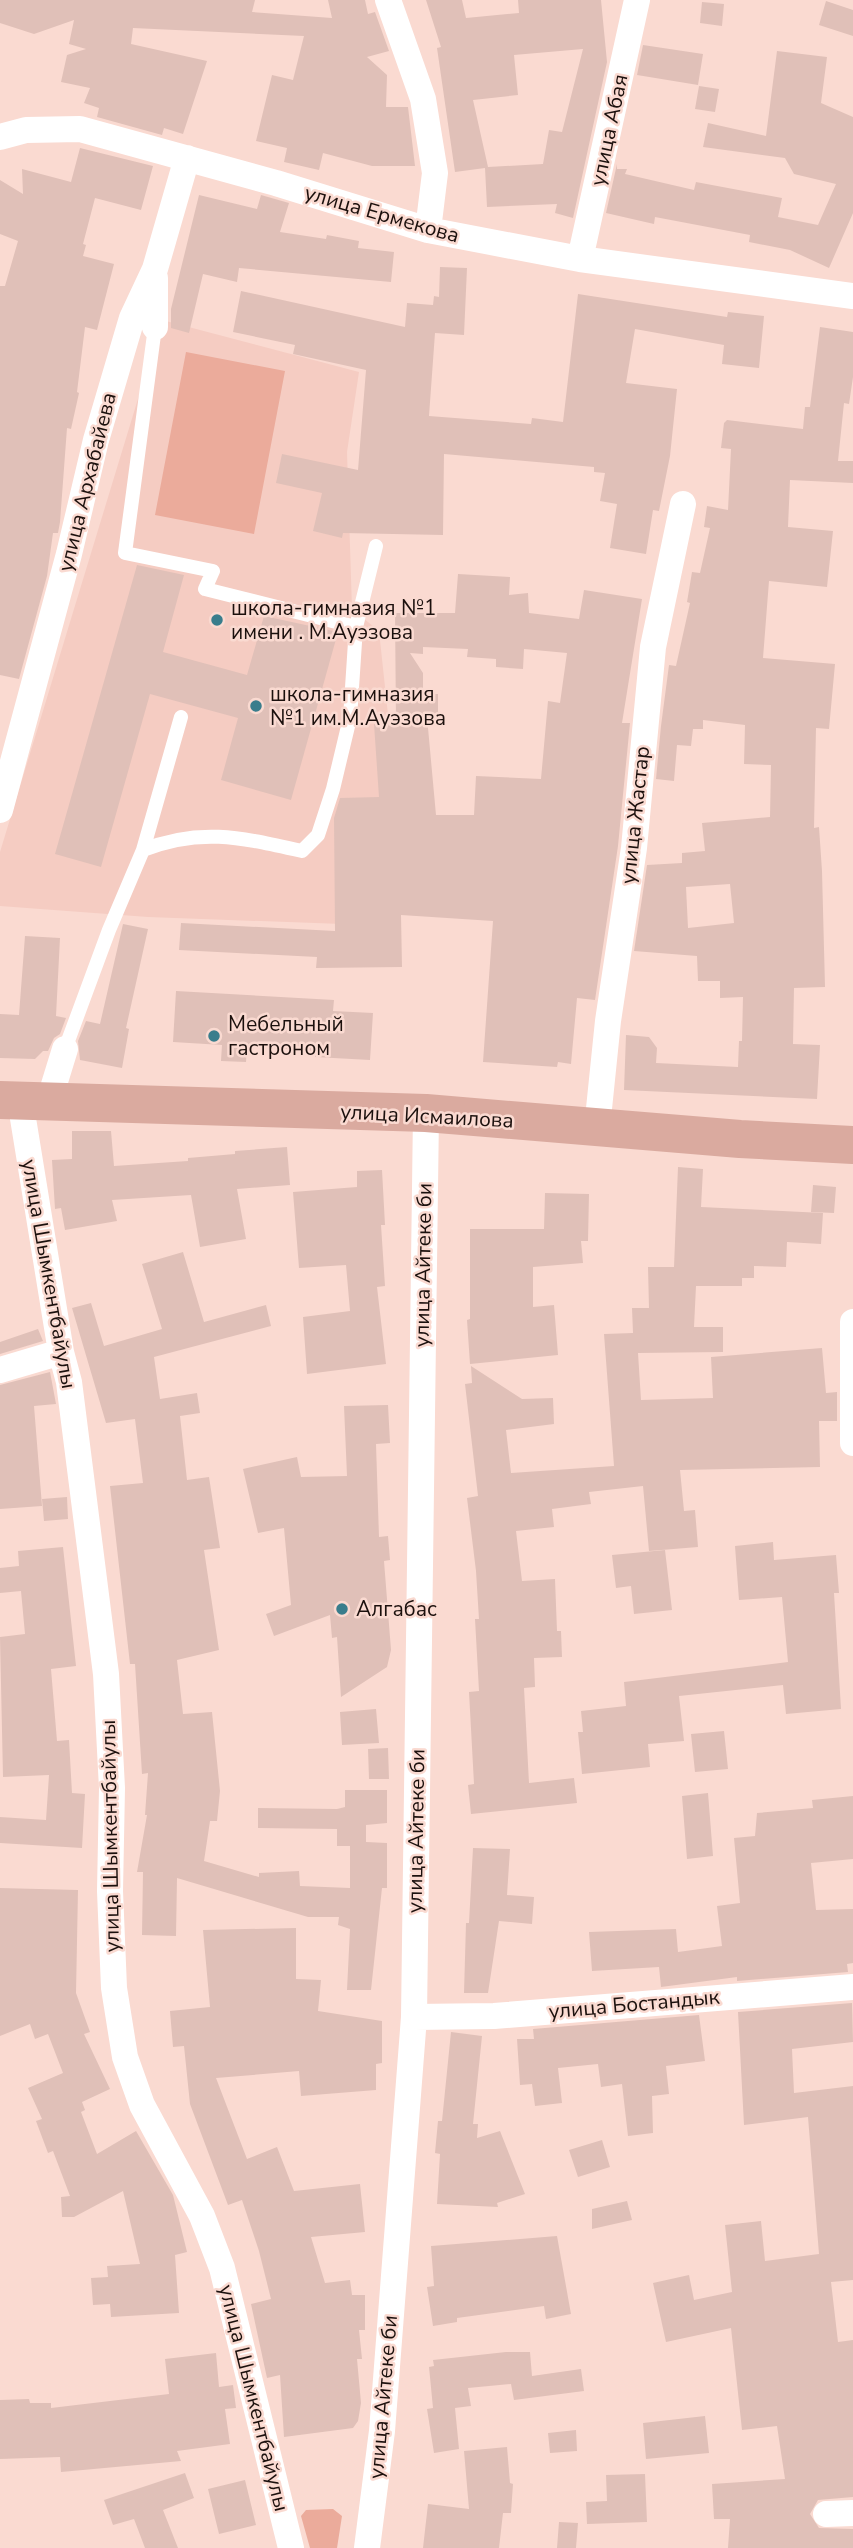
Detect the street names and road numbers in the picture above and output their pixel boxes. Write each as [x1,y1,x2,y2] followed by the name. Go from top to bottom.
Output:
[584,72,634,188] street label: улица Абая
[301,179,463,249] street label: улица Ермекова
[51,390,123,574] street label: улица Архабайева
[614,745,656,885] street label: улица Жастар
[340,1097,514,1135] street label: улица Исмаилова
[15,1157,83,1391] street label: улица Шымкентбайулы
[408,1183,438,1347] street label: улица Айтеке би
[94,1719,126,1953] street label: улица Шымкентбайулы
[401,1749,431,1913] street label: улица Айтеке би
[547,1983,722,2025] street label: улица Бостандык
[212,2282,296,2514] street label: улица Шымкентбайулы
[362,2314,404,2480] street label: улица Айтеке би

